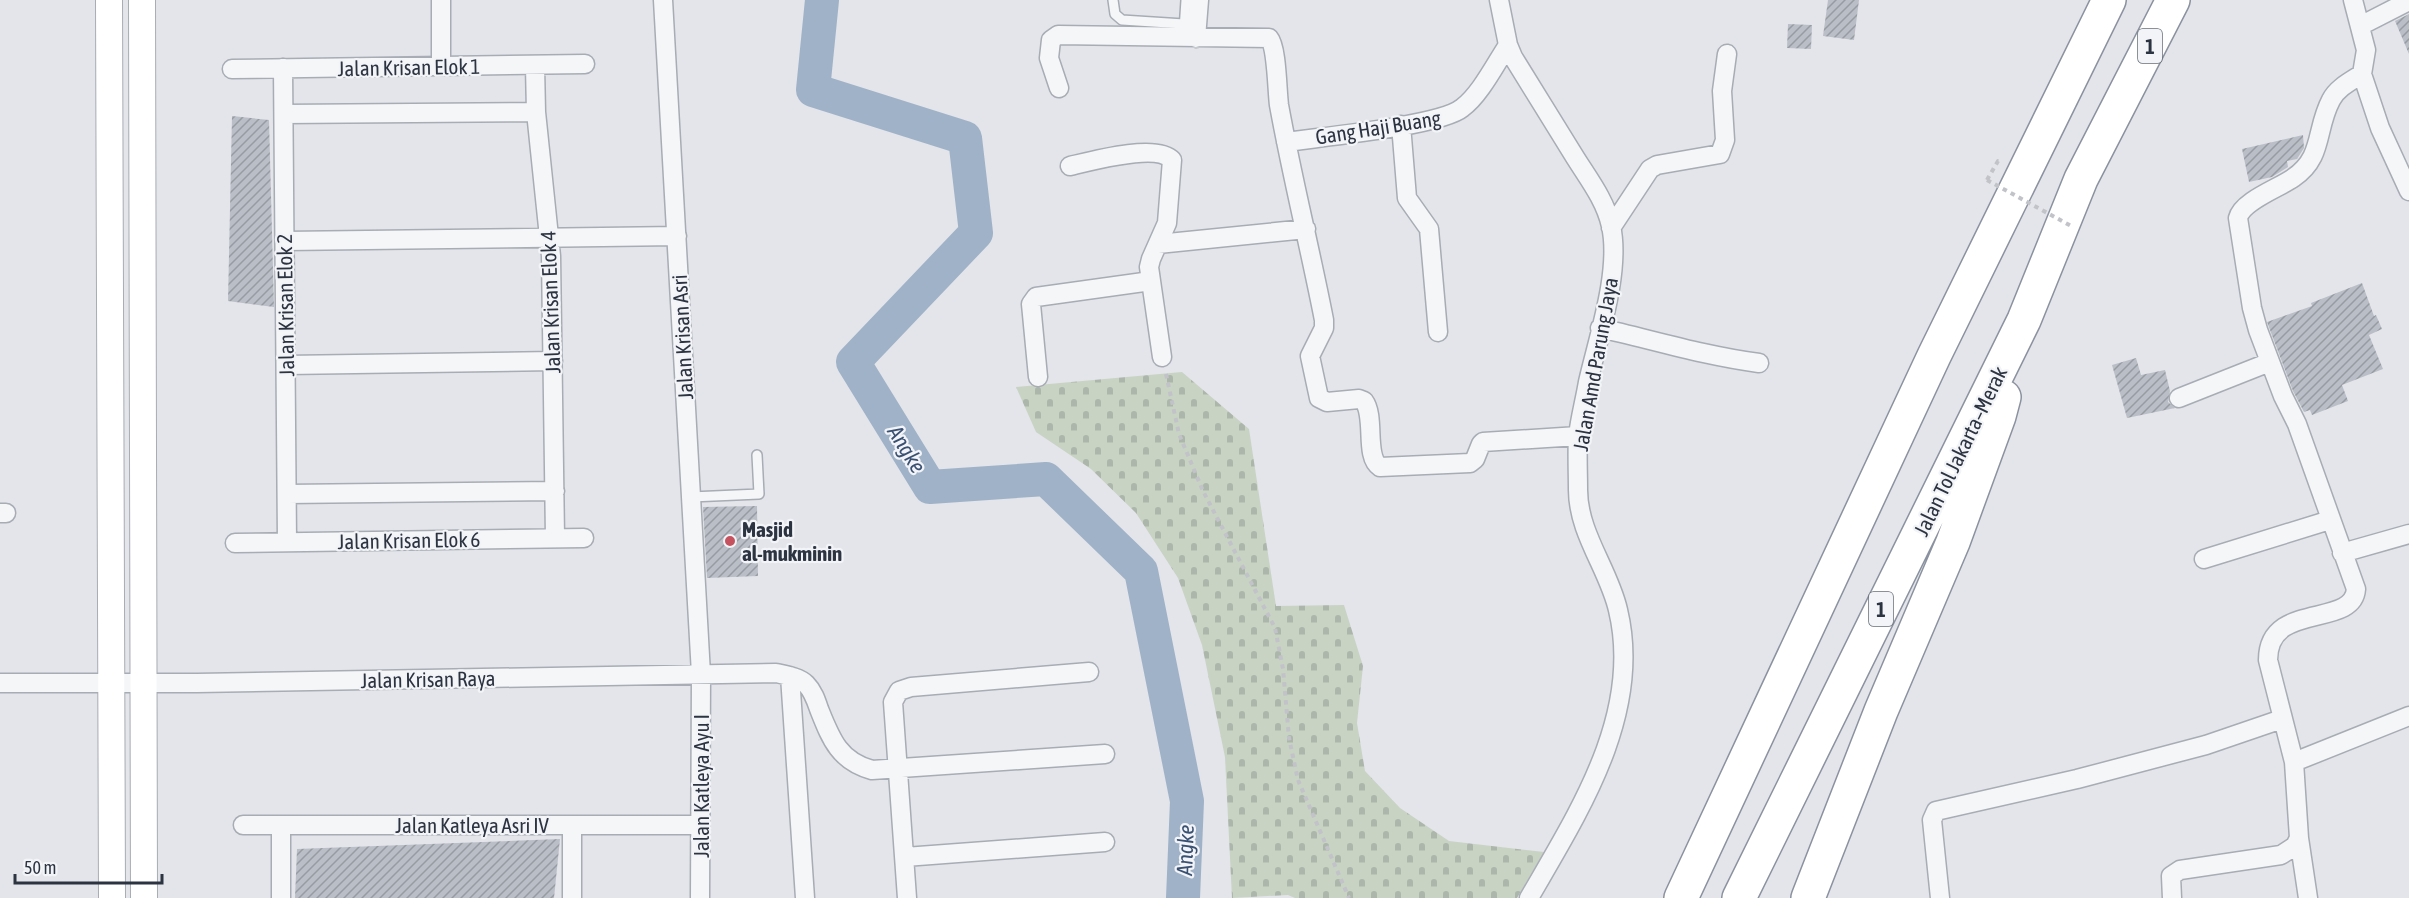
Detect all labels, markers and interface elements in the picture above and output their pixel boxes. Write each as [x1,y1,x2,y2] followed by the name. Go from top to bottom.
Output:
[2138,29,2162,63] road number: 1
[338,54,480,80] street label: Jalan Krisan Elok 1
[1314,105,1442,149] street label: Gang Haji Buang
[536,230,564,374] street label: Jalan Krisan Elok 4
[272,234,298,376] street label: Jalan Krisan Elok 2
[667,274,697,400] street label: Jalan Krisan Asri
[1568,275,1622,453] street label: Jalan Amd Parung Jaya
[1909,362,2011,540] street label: Jalan Tol Jakarta–Merak
[882,420,932,478] water label: Angke
[742,517,842,565] place label: Masjid al-mukminin
[338,527,481,553] street label: Jalan Krisan Elok 6
[723,534,737,548] marker: Masjid al-mukminin
[1869,592,1893,626] road number: 1
[360,666,496,692] street label: Jalan Krisan Raya
[689,714,713,858] street label: Jalan Katleya Ayu I
[395,813,549,837] street label: Jalan Katleya Asri IV
[1171,824,1199,877] water label: Angke
[15,847,162,885] scale bar
[24,857,56,878] text: 50 m

